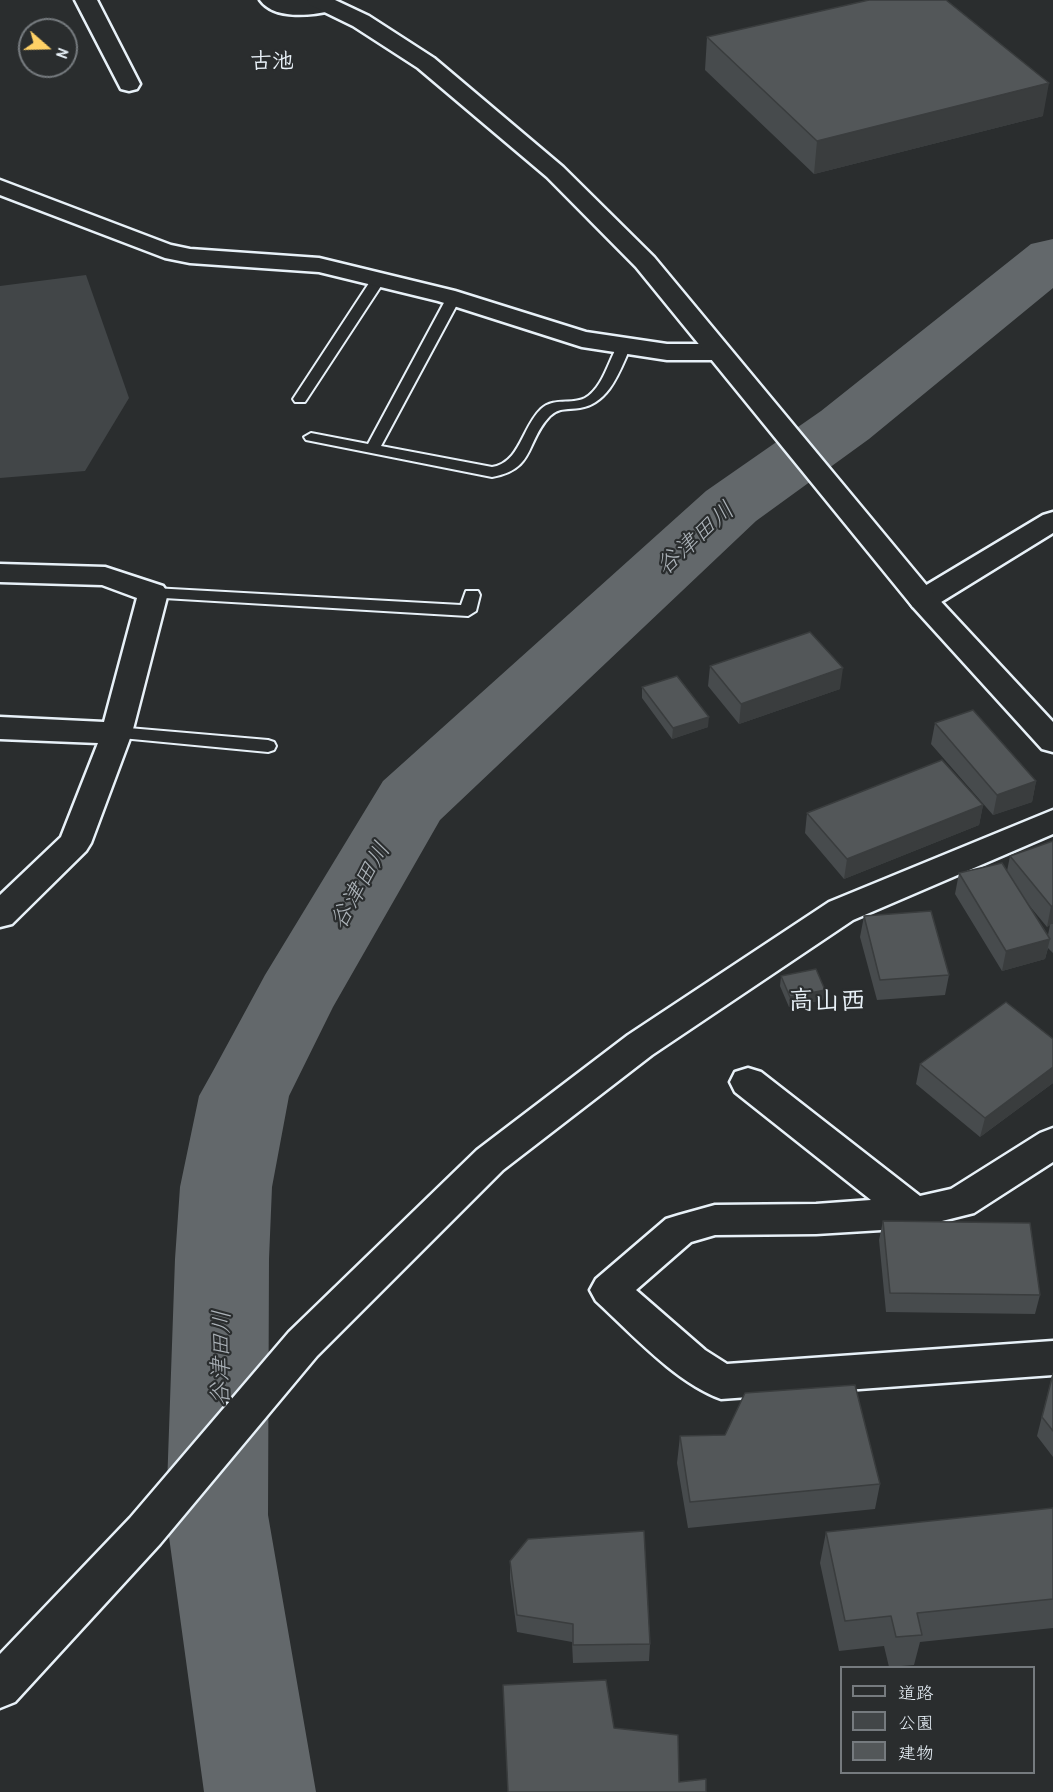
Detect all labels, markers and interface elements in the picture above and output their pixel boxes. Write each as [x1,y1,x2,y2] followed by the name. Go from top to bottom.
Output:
[18,18,78,78] north arrow
[51,46,75,61] text: N
[250,49,294,75] district label: 古池
[651,496,741,582] water label: 谷津田川
[325,837,397,935] water label: 谷津田川
[788,986,866,1018] district label: 高山西
[207,1310,237,1406] water label: 谷津田川
[840,1666,1035,1774] legend
[898,1680,934,1705] text: 道路
[898,1710,934,1735] text: 公園
[898,1740,934,1765] text: 建物

